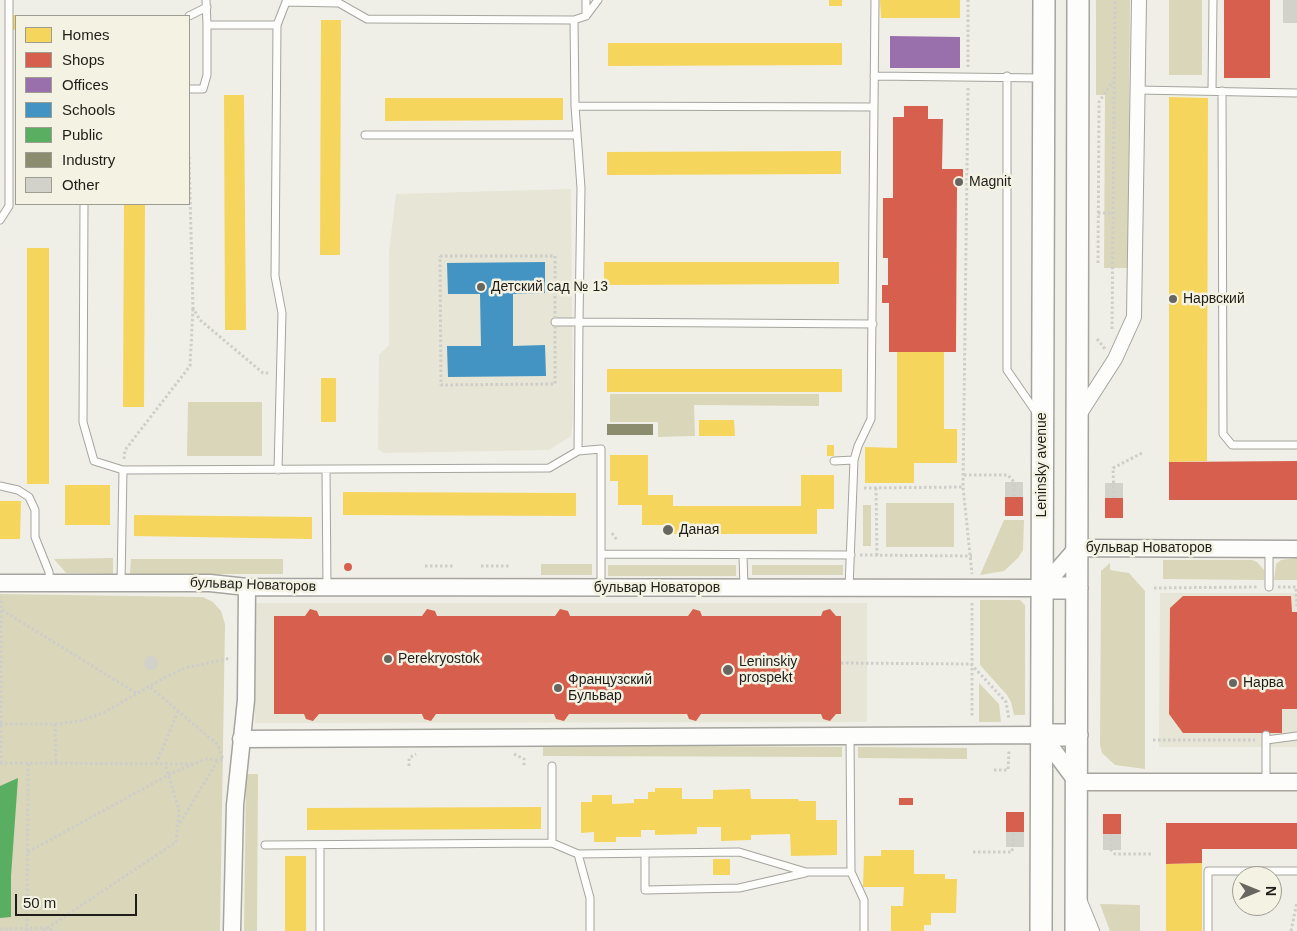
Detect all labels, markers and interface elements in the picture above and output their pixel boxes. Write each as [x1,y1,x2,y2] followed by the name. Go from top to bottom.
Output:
[15,15,190,205] legend
[62,26,110,43] text: Homes
[62,51,105,68] text: Shops
[62,76,108,93] text: Offices
[62,101,115,118] text: Schools
[62,126,103,143] text: Public
[62,151,115,168] text: Industry
[969,174,1011,190] place label: Magnit
[62,176,100,193] text: Other
[953,176,965,188] marker: Magnit
[491,279,608,295] place label: Детский сад № 13
[475,281,487,293] marker: Детский сад № 13
[1183,291,1245,307] place label: Нарвский
[1167,293,1179,305] marker: Нарвский
[1034,412,1050,518] street label: Leninsky avenue
[679,522,719,538] place label: Даная
[661,523,675,537] marker: Даная
[1086,540,1212,556] street label: бульвар Новаторов
[190,574,316,596] street label: бульвар Новаторов
[594,580,720,596] street label: бульвар Новаторов
[398,651,480,667] place label: Perekryostok
[382,653,394,665] marker: Perekryostok
[739,654,797,686] place label: Leninskiy prospekt
[721,663,735,677] marker: Leninskiy prospekt
[568,672,652,704] place label: Французский Бульвар
[1243,675,1284,691] place label: Нарва
[1227,677,1239,689] marker: Нарва
[552,682,564,694] marker: Французский Бульвар
[1232,866,1282,916] north arrow
[18,884,140,916] scale bar
[1263,886,1279,896] text: N
[23,894,56,911] text: 50 m

